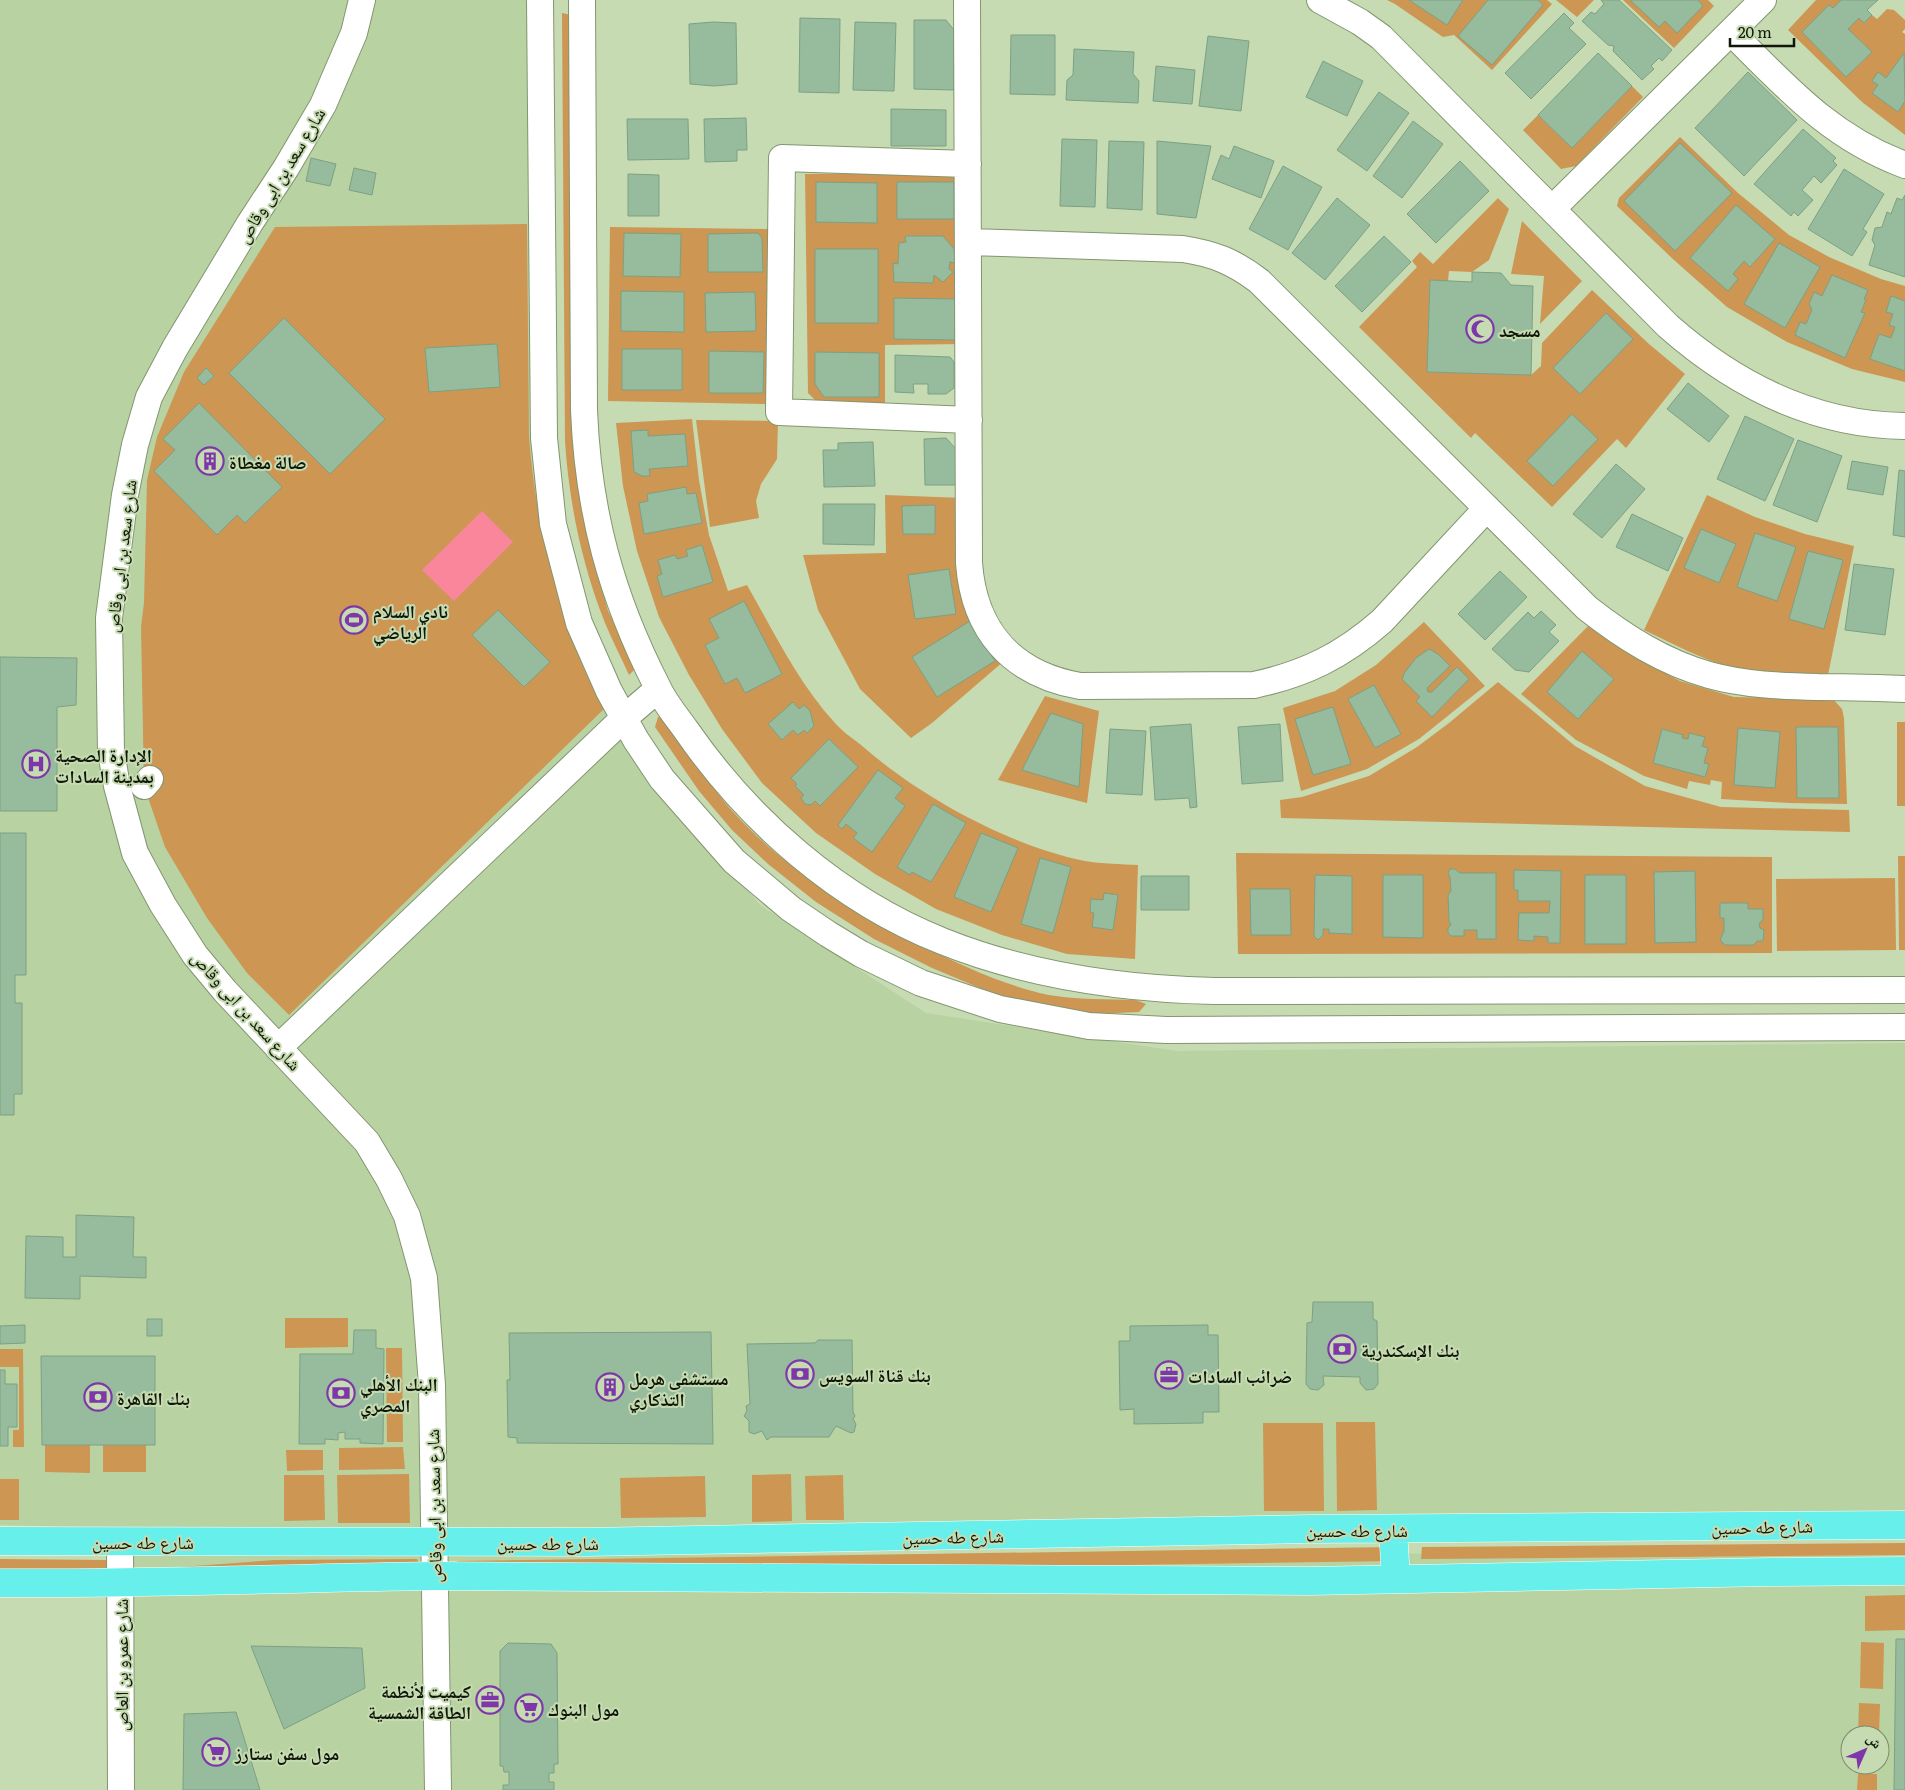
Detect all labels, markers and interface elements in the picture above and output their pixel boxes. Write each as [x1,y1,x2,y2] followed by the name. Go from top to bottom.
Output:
[1730,15,1794,47] scale bar
[1738,20,1772,43] text: 20 m
[229,102,331,248] street label: شارع سعد بن ابى وقاص
[1465,314,1495,344] mosque icon: مسجد
[1499,316,1541,343] place label: مسجد
[195,446,225,476] building icon: صالة مغطاة
[229,448,307,475] place label: صالة مغطاة
[97,478,143,634] street label: شارع سعد بن ابى وقاص
[373,597,448,647] place label: نادي السلام الرياضي
[339,605,369,635] sports icon: نادي السلام الرياضي
[55,741,154,789] place label: الإدارة الصحية بمدينة السادات
[21,749,51,779] hospital icon: الإدارة الصحية بمدينة السادات
[186,944,308,1076] street label: شارع سعد بن ابى وقاص
[1327,1334,1357,1364] bank icon: بنك الإسكندرية
[1361,1336,1460,1363] place label: بنك الإسكندرية
[785,1359,815,1389] bank icon: بنك قناة السويس
[1154,1360,1184,1390] office icon: ضرائب السادات
[819,1361,931,1388] place label: بنك قناة السويس
[1188,1362,1292,1389] place label: ضرائب السادات
[629,1364,729,1414] place label: مستشفى هرمل التذكاري
[360,1370,438,1420] place label: البنك الأهلي المصري
[595,1372,625,1402] building icon: مستشفى هرمل التذكاري
[326,1378,356,1408] bank icon: البنك الأهلي المصري
[83,1382,113,1412] bank icon: بنك القاهرة
[117,1384,190,1411] place label: بنك القاهرة
[418,1429,448,1583] street label: شارع سعد بن ابى وقاص
[1711,1512,1813,1540] street label: شارع طه حسين
[1306,1516,1408,1543] street label: شارع طه حسين
[902,1522,1004,1550] street label: شارع طه حسين
[92,1528,194,1555] street label: شارع طه حسين
[497,1529,599,1556] street label: شارع طه حسين
[107,1599,134,1731] street label: شارع عمرو بن العاص
[368,1677,471,1725] place label: كيميت لأنظمة الطاقة الشمسية
[475,1685,505,1715] office icon: كيميت لأنظمة الطاقة الشمسية
[514,1693,544,1723] supermarket icon: مول البنوك
[548,1695,619,1722] place label: مول البنوك
[1840,1725,1890,1775] north arrow
[1863,1728,1887,1753] text: ش
[201,1737,231,1767] supermarket icon: مول سفن ستارز
[234,1739,339,1766] place label: مول سفن ستارز

